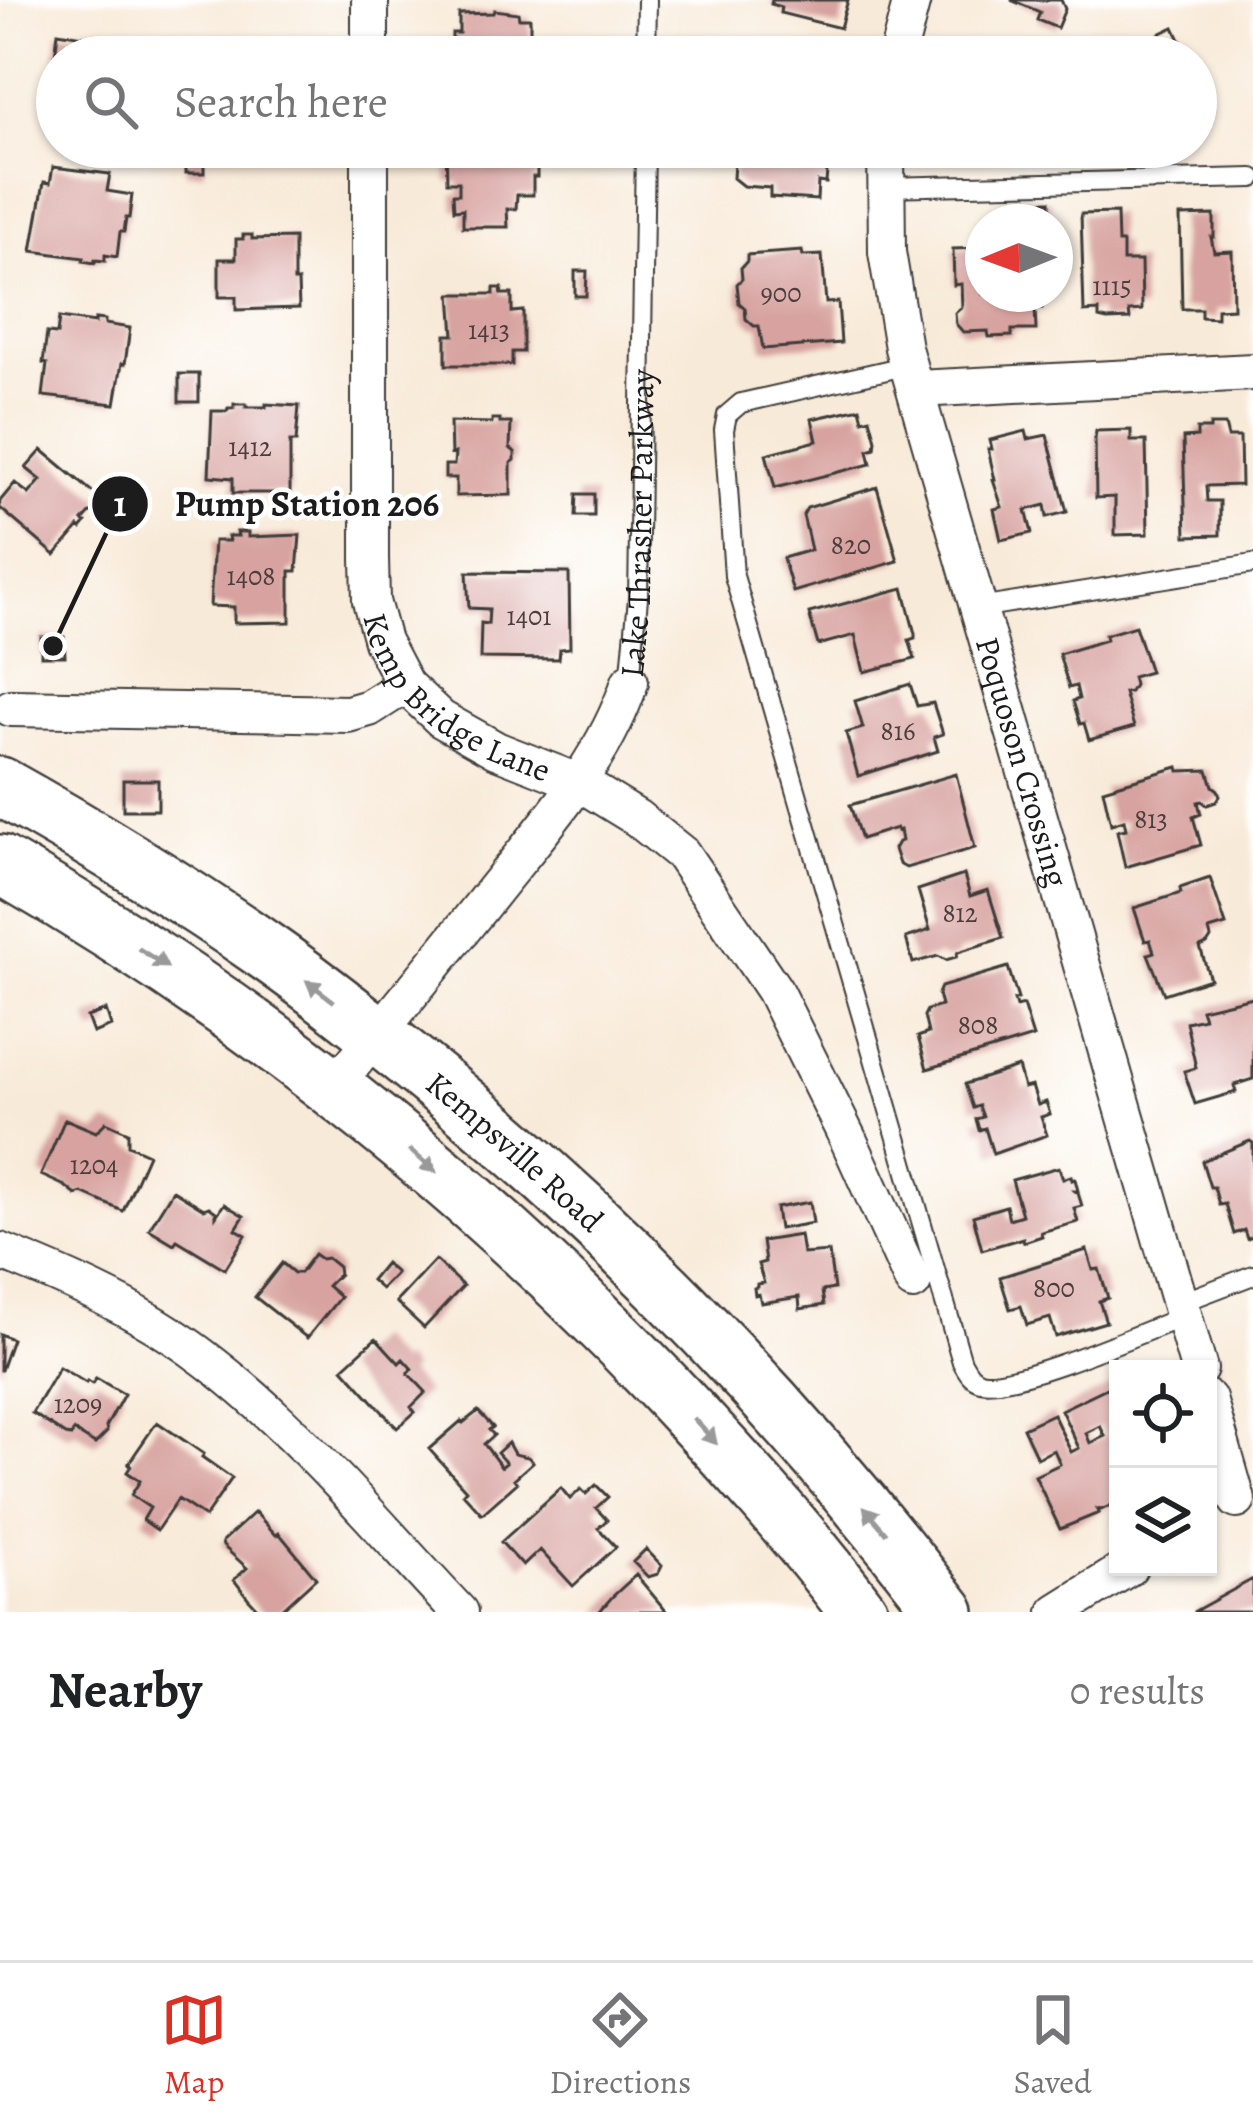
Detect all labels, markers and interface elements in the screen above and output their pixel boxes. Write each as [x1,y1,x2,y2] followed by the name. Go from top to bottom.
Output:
[36,36,1217,168] search box
[78,69,144,135] icon: search
[174,71,388,133] text: Search here
[965,204,1073,312] north arrow
[1092,268,1132,304] house number: 1115
[760,275,802,311] house number: 900
[468,312,510,348] house number: 1413
[608,368,664,679] street label: Lake Thrasher Parkway
[228,429,272,465] house number: 1412
[90,468,463,540] callout: Pump Station 206
[114,479,127,528] text: 1
[175,479,439,528] text: Pump Station 206
[831,527,871,563] house number: 820
[227,558,275,594] house number: 1408
[506,598,552,634] house number: 1401
[353,608,557,792] street label: Kemp Bridge Lane
[965,631,1081,892] street label: Poquoson Crossing
[881,713,915,749] house number: 816
[1134,801,1168,837] house number: 813
[942,895,978,931] house number: 812
[137,947,169,969] one-way arrow
[305,979,336,1004] one-way arrow
[958,1007,998,1043] house number: 808
[417,1061,614,1242] street label: Kempsville Road
[70,1147,118,1183] house number: 1204
[408,1147,439,1173] one-way arrow
[1033,1270,1075,1306] house number: 800
[1109,1360,1217,1576] map controls
[1109,1360,1217,1468] button: locate
[54,1386,102,1422] house number: 1209
[691,1416,718,1445] one-way arrow
[1109,1468,1217,1576] button: layers
[862,1505,888,1535] one-way arrow
[48,1655,202,1725] text: Nearby
[1070,1664,1205,1717] text: 0 results
[161,1987,227,2104] tab: Map
[550,1987,691,2104] tab: Directions
[1014,1987,1092,2104] tab: Saved

